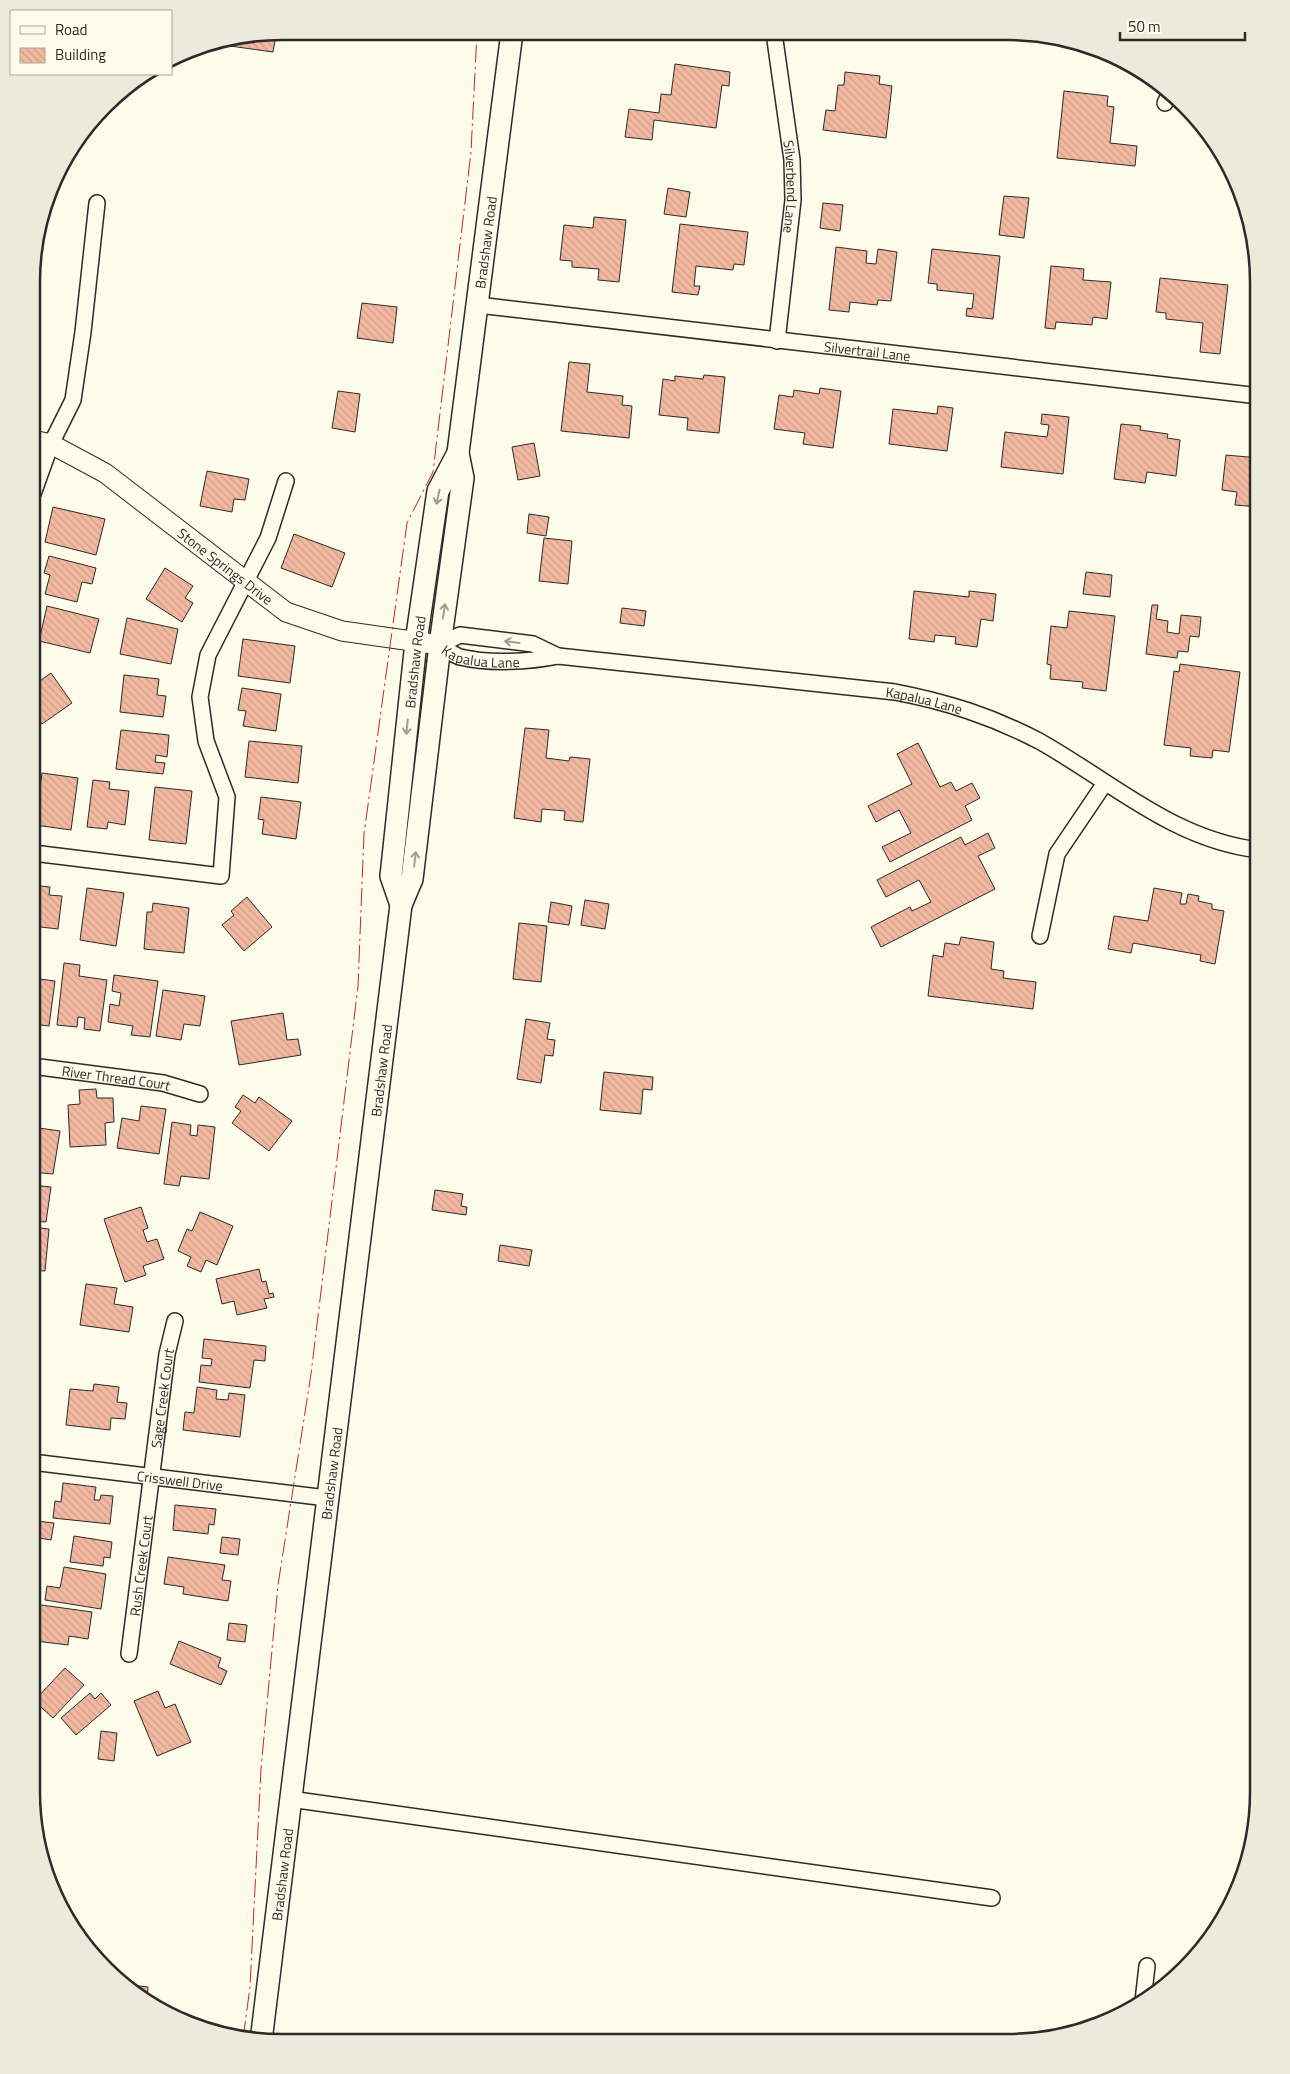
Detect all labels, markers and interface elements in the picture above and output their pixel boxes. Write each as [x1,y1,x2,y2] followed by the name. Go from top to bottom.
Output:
[10,10,172,75] legend
[1120,10,1245,42] scale bar
[1128,15,1161,38] text: 50 m
[55,18,87,41] text: Road
[55,43,106,66] text: Building
[779,139,804,234] street label: Silverbend Lane
[469,195,501,290] street label: Bradshaw Road
[823,335,912,366] street label: Silvertrail Lane
[433,488,442,504] one-way arrow
[174,522,278,609] street label: Stone Springs Drive
[440,603,450,619] one-way arrow
[398,614,430,709] street label: Bradshaw Road
[504,636,520,646] one-way arrow
[438,639,520,672] street label: Kapalua Lane
[885,681,965,719] street label: Kapalua Lane
[402,719,412,735] one-way arrow
[410,851,420,867] one-way arrow
[365,1023,397,1118] street label: Bradshaw Road
[61,1059,173,1095] street label: River Thread Court
[145,1346,179,1449] street label: Sage Creek Court
[315,1426,347,1521] street label: Bradshaw Road
[136,1464,224,1496] street label: Crisswell Drive
[123,1514,157,1617] street label: Rush Creek Court
[265,1827,298,1922] street label: Bradshaw Road

